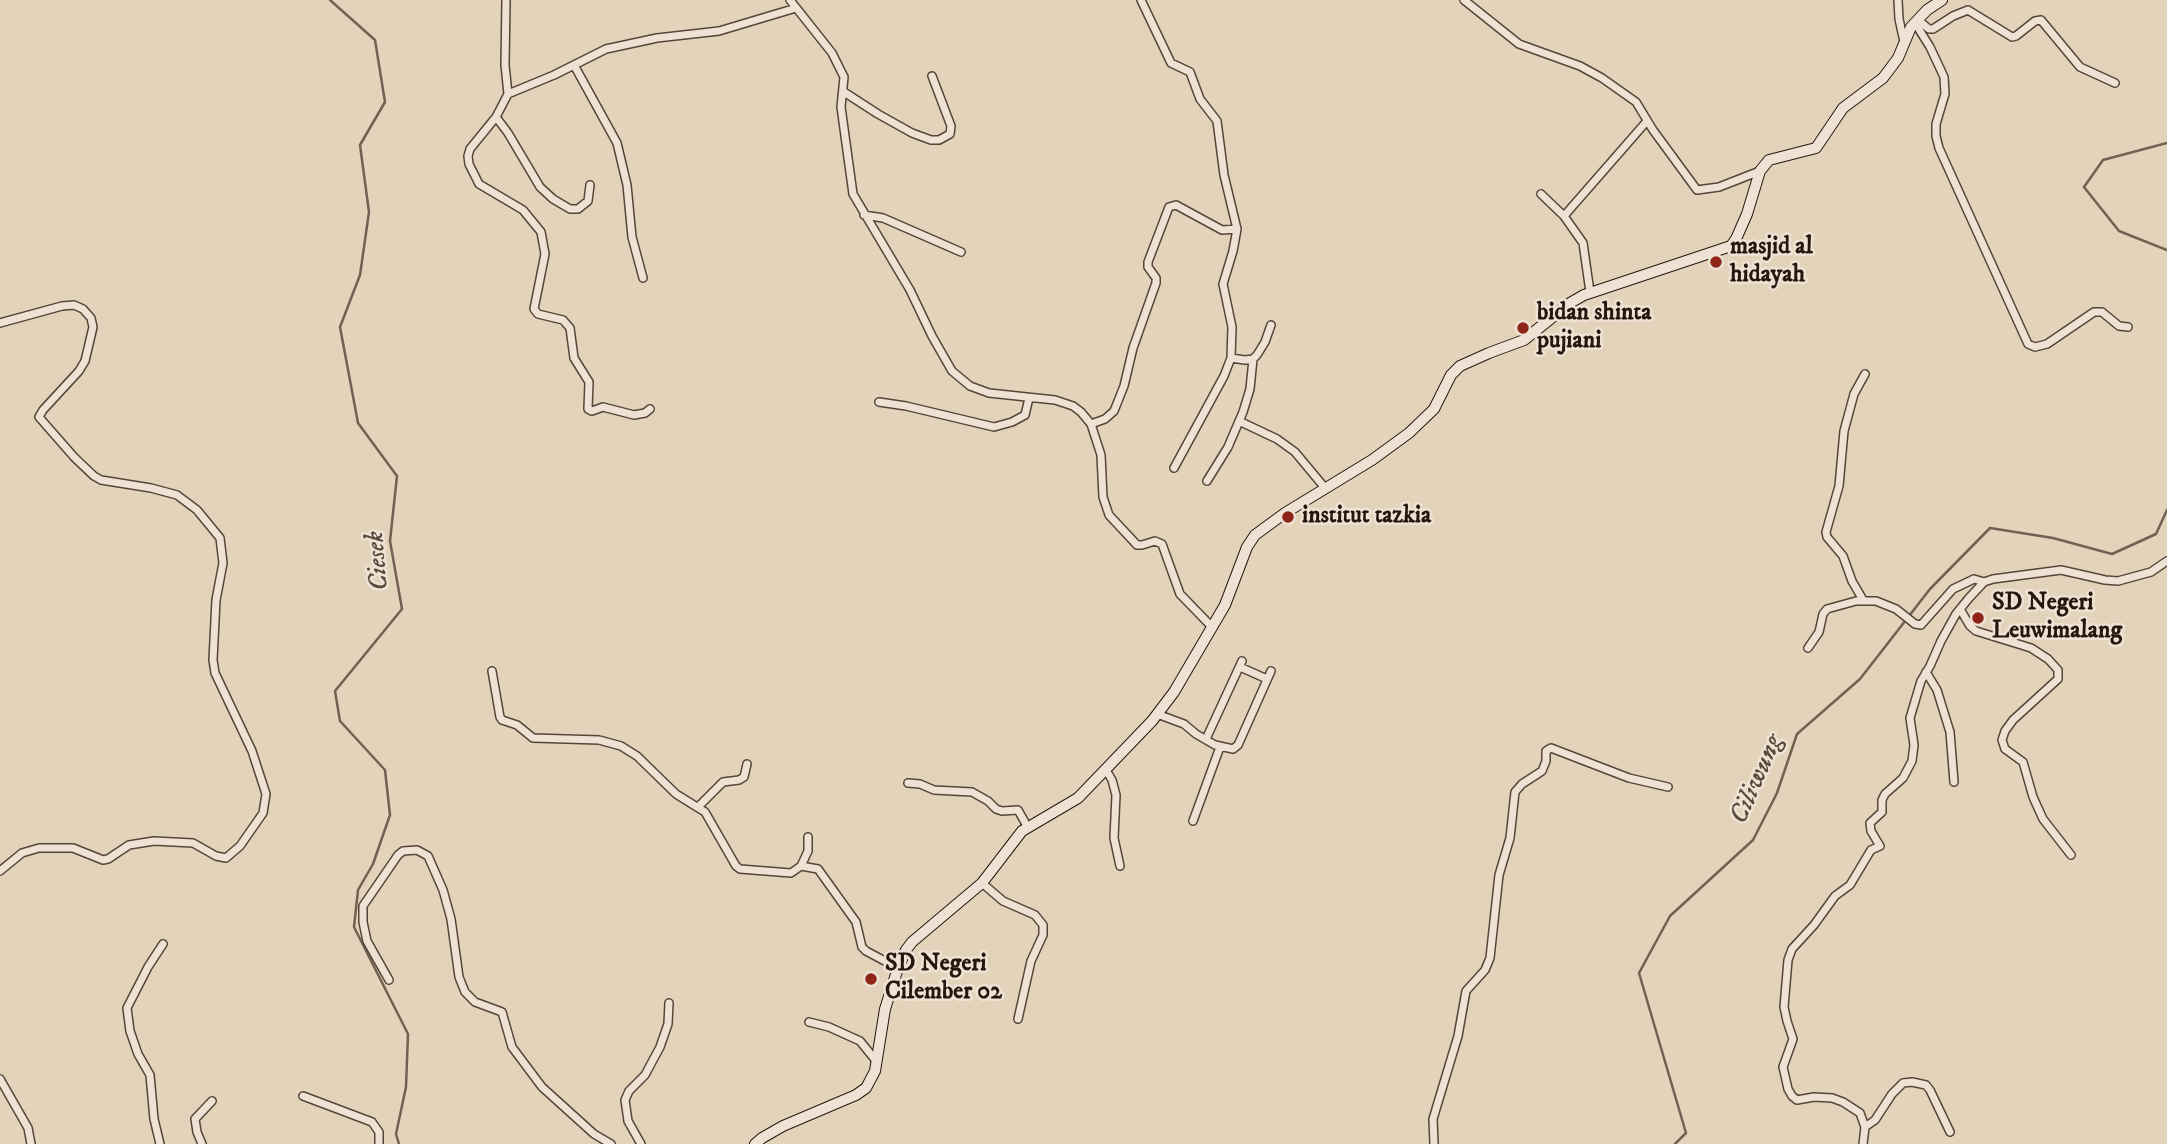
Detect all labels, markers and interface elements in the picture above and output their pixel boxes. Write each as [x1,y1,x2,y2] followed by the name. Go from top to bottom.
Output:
[1730,234,1813,290] place label: masjid al hidayah
[1708,254,1724,270] marker: masjid al hidayah
[1537,300,1651,356] place label: bidan shinta pujiani
[1515,320,1531,336] marker: bidan shinta pujiani
[1302,503,1431,531] place label: institut tazkia
[1280,509,1296,525] marker: institut tazkia
[361,530,397,592] water label: Ciesek
[1992,590,2122,646] place label: SD Negeri Leuwimalang
[1970,610,1986,626] marker: SD Negeri Leuwimalang
[1725,731,1791,829] water label: Ciliwung
[885,951,1002,1007] place label: SD Negeri Cilember 02
[863,971,879,987] marker: SD Negeri Cilember 02

